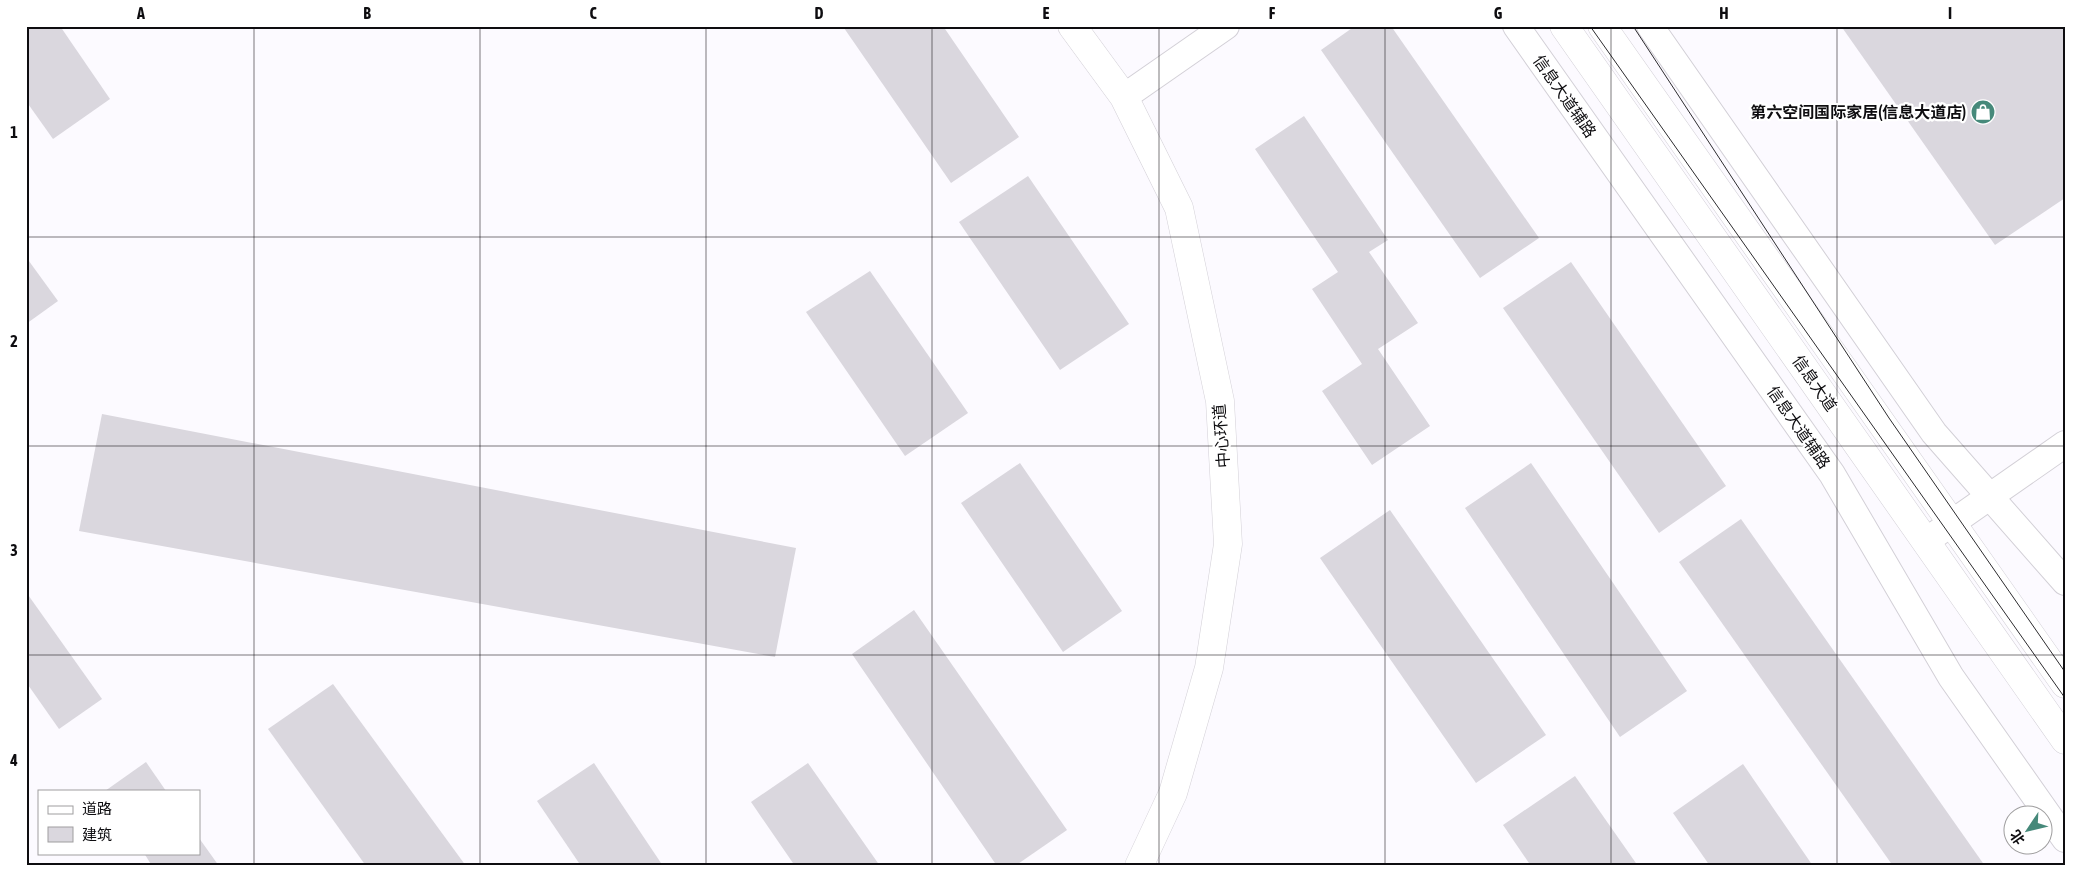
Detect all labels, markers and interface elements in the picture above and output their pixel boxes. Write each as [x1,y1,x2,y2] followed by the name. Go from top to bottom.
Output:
[136,4,145,22] text: A
[363,4,371,22] text: B
[589,4,597,22] text: C
[815,4,824,22] text: D
[1043,4,1050,22] text: E
[1269,4,1276,22] text: F
[1494,4,1503,22] text: G
[1719,4,1729,22] text: H
[1948,4,1952,22] text: I
[1530,52,1600,140] street label: 信息大道辅路
[1970,99,1996,125] shop icon: 第六空间国际家居(信息大道店)
[1750,103,1966,121] place label: 第六空间国际家居(信息大道店)
[10,123,18,141] text: 1
[10,332,18,350] text: 2
[1789,352,1841,414] street label: 信息大道
[1764,383,1834,471] street label: 信息大道辅路
[1210,403,1232,469] street label: 中心环道
[10,541,18,559] text: 3
[9,751,18,769] text: 4
[38,790,200,854] legend
[82,800,112,817] text: 道路
[2004,804,2054,854] north arrow
[82,826,112,843] text: 建筑
[2007,827,2028,848] text: 北

